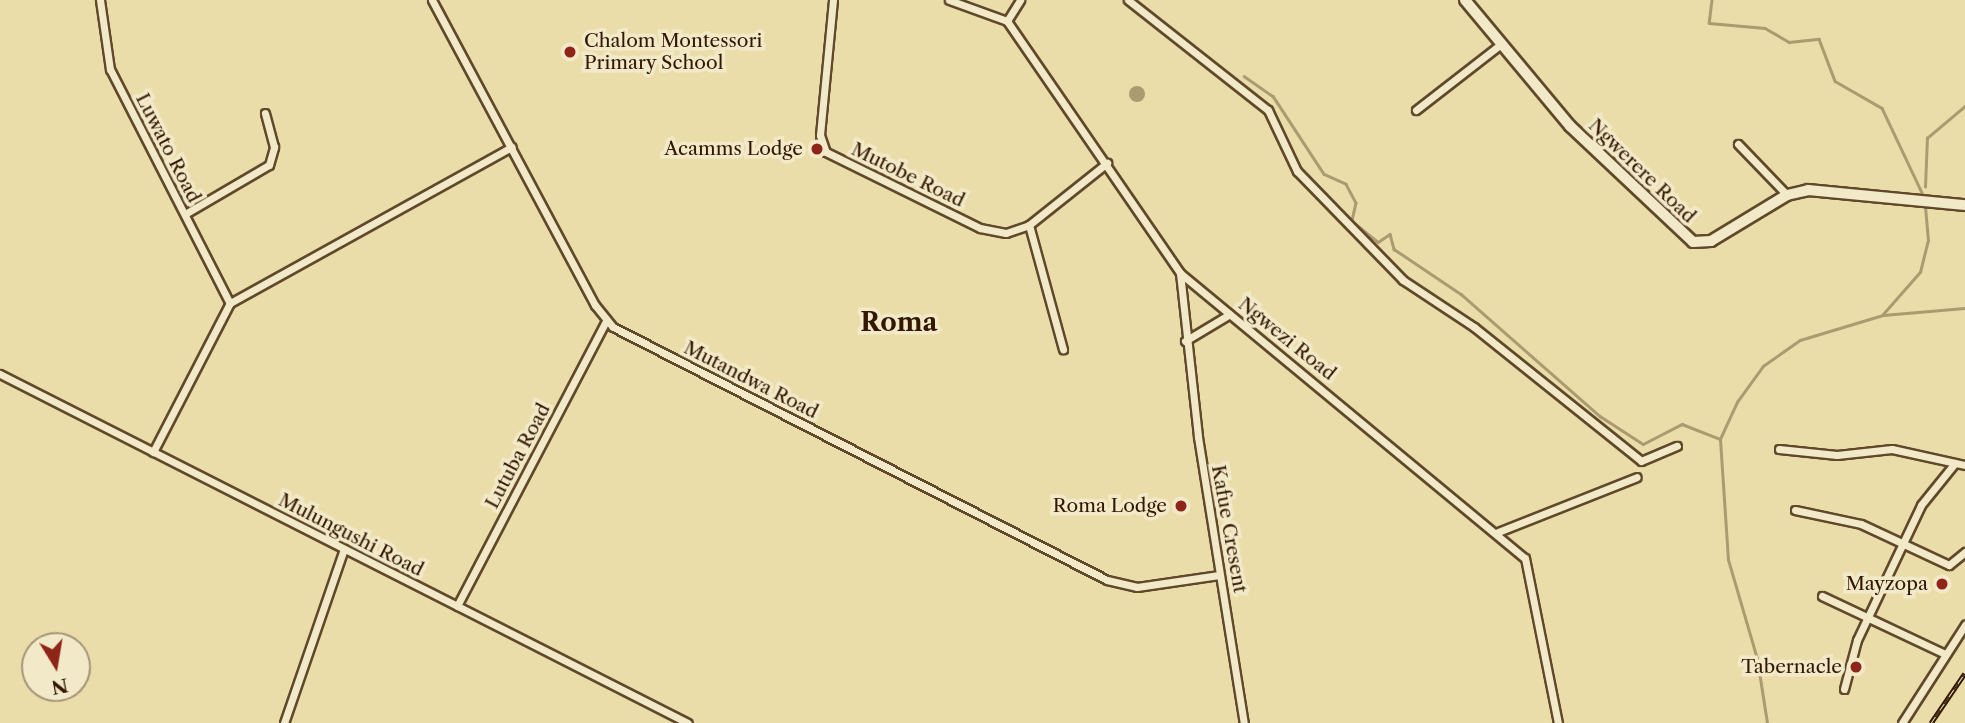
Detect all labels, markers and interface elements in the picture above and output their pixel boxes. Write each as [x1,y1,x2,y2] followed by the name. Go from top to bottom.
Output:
[584,30,762,74] place label: Chalom Montessori Primary School
[562,44,578,60] marker: Chalom Montessori Primary School
[131,90,205,206] street label: Luwato Road
[1584,114,1700,228] street label: Ngwerere Road
[664,138,803,160] place label: Acamms Lodge
[848,138,968,212] street label: Mutobe Road
[809,141,825,157] marker: Acamms Lodge
[1234,293,1340,385] street label: Ngwezi Road
[860,307,938,339] district label: Roma
[680,336,822,424] street label: Mutandwa Road
[481,399,555,513] street label: Lutuba Road
[1207,463,1251,595] street label: Kafue Cresent
[275,489,427,581] street label: Mulungushi Road
[1053,495,1167,517] place label: Roma Lodge
[1173,498,1189,514] marker: Roma Lodge
[1846,573,1928,595] place label: Mayzopa
[1934,576,1950,592] marker: Mayzopa
[21,632,91,702] north arrow
[1741,656,1842,678] place label: Tabernacle
[1848,659,1864,675] marker: Tabernacle
[49,673,70,699] text: N

